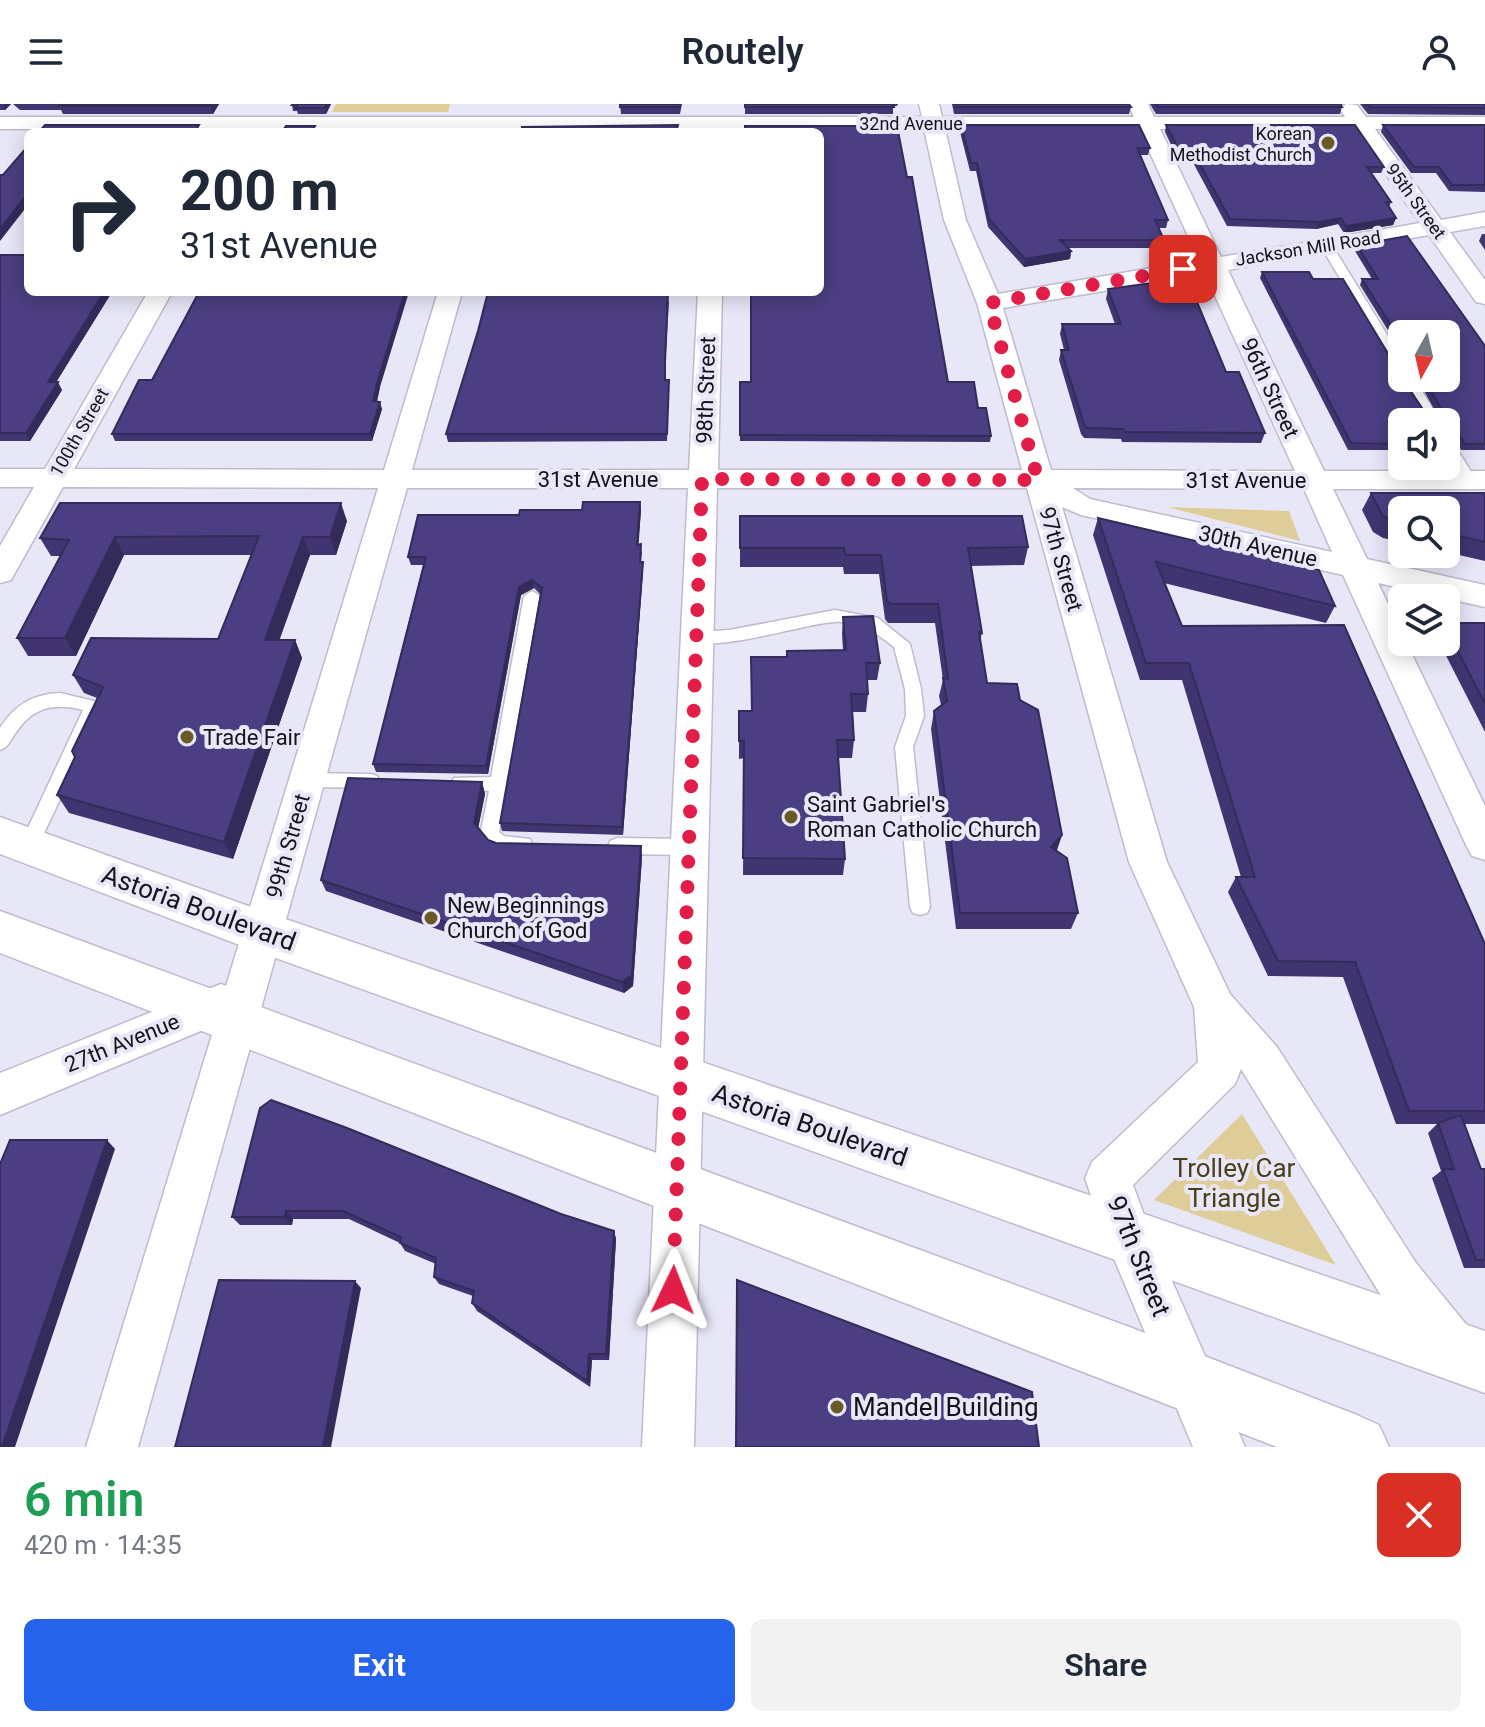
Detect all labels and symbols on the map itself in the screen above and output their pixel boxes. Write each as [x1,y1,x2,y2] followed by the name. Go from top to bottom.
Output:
[859,113,963,134] street label: 32nd Avenue
[1170,123,1312,165] place label: Korean Methodist Church
[1319,134,1337,152] marker: Korean Methodist Church
[1382,159,1450,243] street label: 95th Street
[1234,226,1382,270] street label: Jackson Mill Road
[1149,235,1217,303] pin
[1388,320,1460,392] north arrow
[1236,334,1304,442] street label: 96th Street
[692,336,720,444] street label: 98th Street
[45,384,113,480] street label: 100th Street
[538,467,658,492] street label: 31st Avenue
[1186,468,1306,493] street label: 31st Avenue
[1034,504,1088,614] street label: 97th Street
[1196,520,1320,572] street label: 30th Avenue
[203,725,301,750] place label: Trade Fair
[178,728,196,746] marker: Trade Fair
[261,791,315,901] street label: 99th Street
[807,792,1037,842] place label: Saint Gabriel's Roman Catholic Church
[782,808,800,826] marker: Saint Gabriel's Roman Catholic Church
[98,859,300,957] street label: Astoria Boulevard
[447,893,605,943] place label: New Beginnings Church of God
[422,909,440,927] marker: New Beginnings Church of God
[61,1009,183,1077] street label: 27th Avenue
[709,1078,911,1172] street label: Astoria Boulevard
[1173,1153,1296,1213] park label: Trolley Car Triangle
[1101,1191,1177,1321] street label: 97th Street
[631,1248,715,1332] position arrow
[853,1392,1039,1422] place label: Mandel Building
[828,1398,846,1416] marker: Mandel Building

